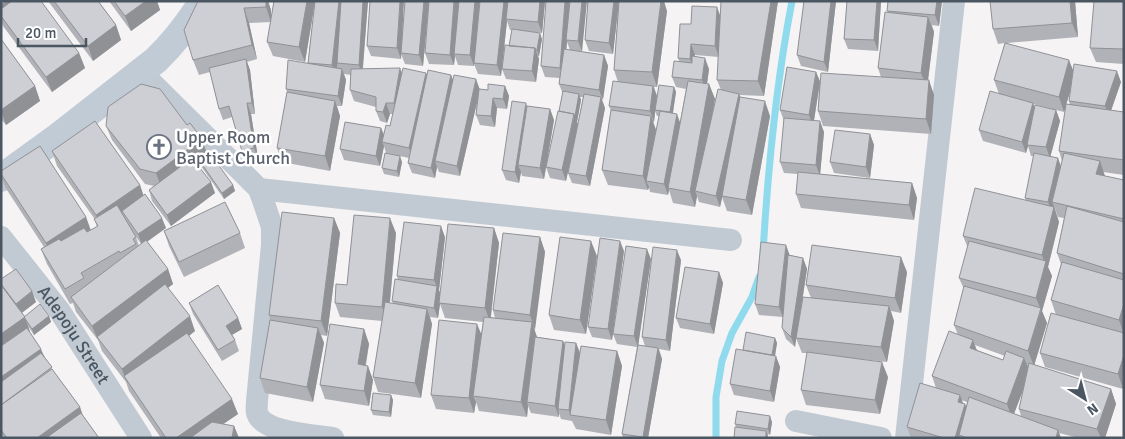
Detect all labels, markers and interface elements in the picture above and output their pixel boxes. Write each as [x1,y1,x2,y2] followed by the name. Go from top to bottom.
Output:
[18,15,85,47] scale bar
[25,24,56,42] text: 20 m
[176,126,290,169] place label: Upper Room Baptist Church
[146,134,172,160] church icon: Upper Room Baptist Church
[33,281,115,388] street label: Adepoju Street
[1060,374,1110,424] north arrow
[1083,399,1101,419] text: N

